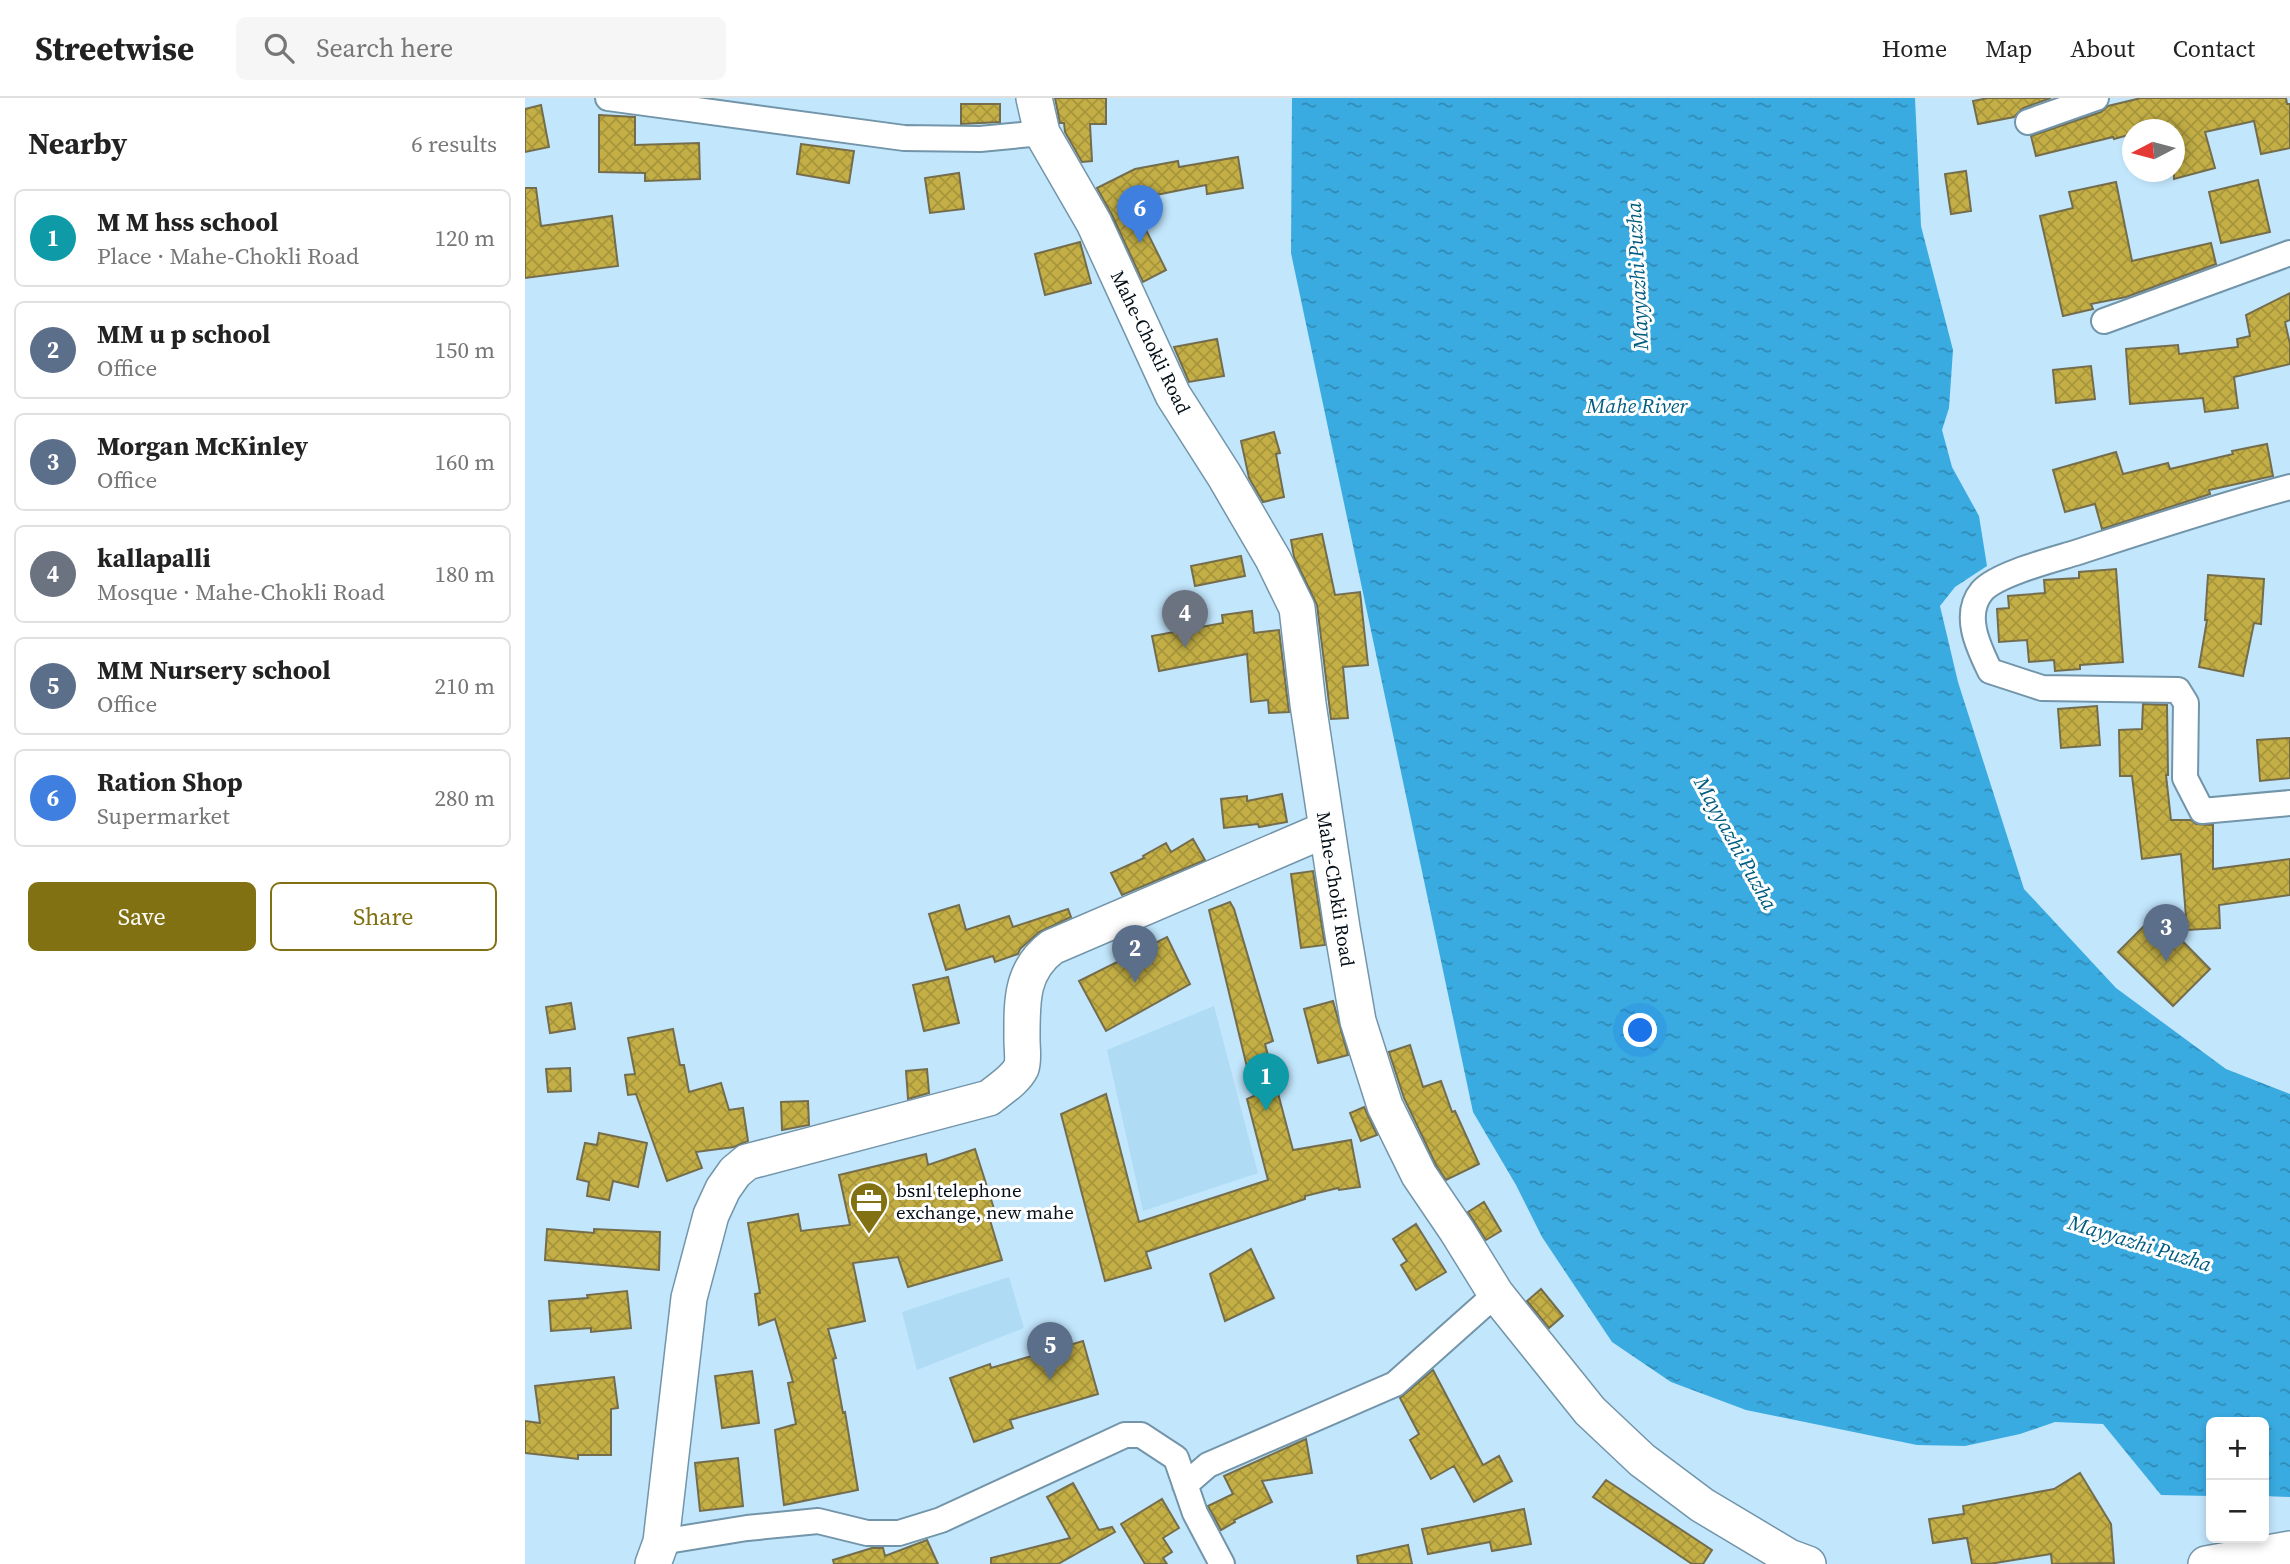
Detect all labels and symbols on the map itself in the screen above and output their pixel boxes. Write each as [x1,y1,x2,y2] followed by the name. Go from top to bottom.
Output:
[2122,119,2185,182] north arrow
[1117,185,1163,243] pin: 6
[1619,201,1655,352] water label: Mayyazhi Puzha
[1105,266,1197,418] street label: Mahe-Chokli Road
[1585,391,1688,420] water label: Mahe River
[1162,590,1208,648] pin: 4
[1687,770,1785,915] water label: Mayyazhi Puzha
[1311,810,1361,969] street label: Mahe-Chokli Road
[2143,904,2189,962] pin: 3
[1112,925,1158,983] pin: 2
[1623,1013,1657,1047] your location
[1243,1053,1289,1111] pin: 1
[896,1177,1074,1225] place label: bsnl telephone exchange, new mahe
[848,1180,890,1235] office icon: bsnl telephone exchange, new mahe
[2064,1207,2215,1279] water label: Mayyazhi Puzha
[1027,1322,1073,1380] pin: 5

